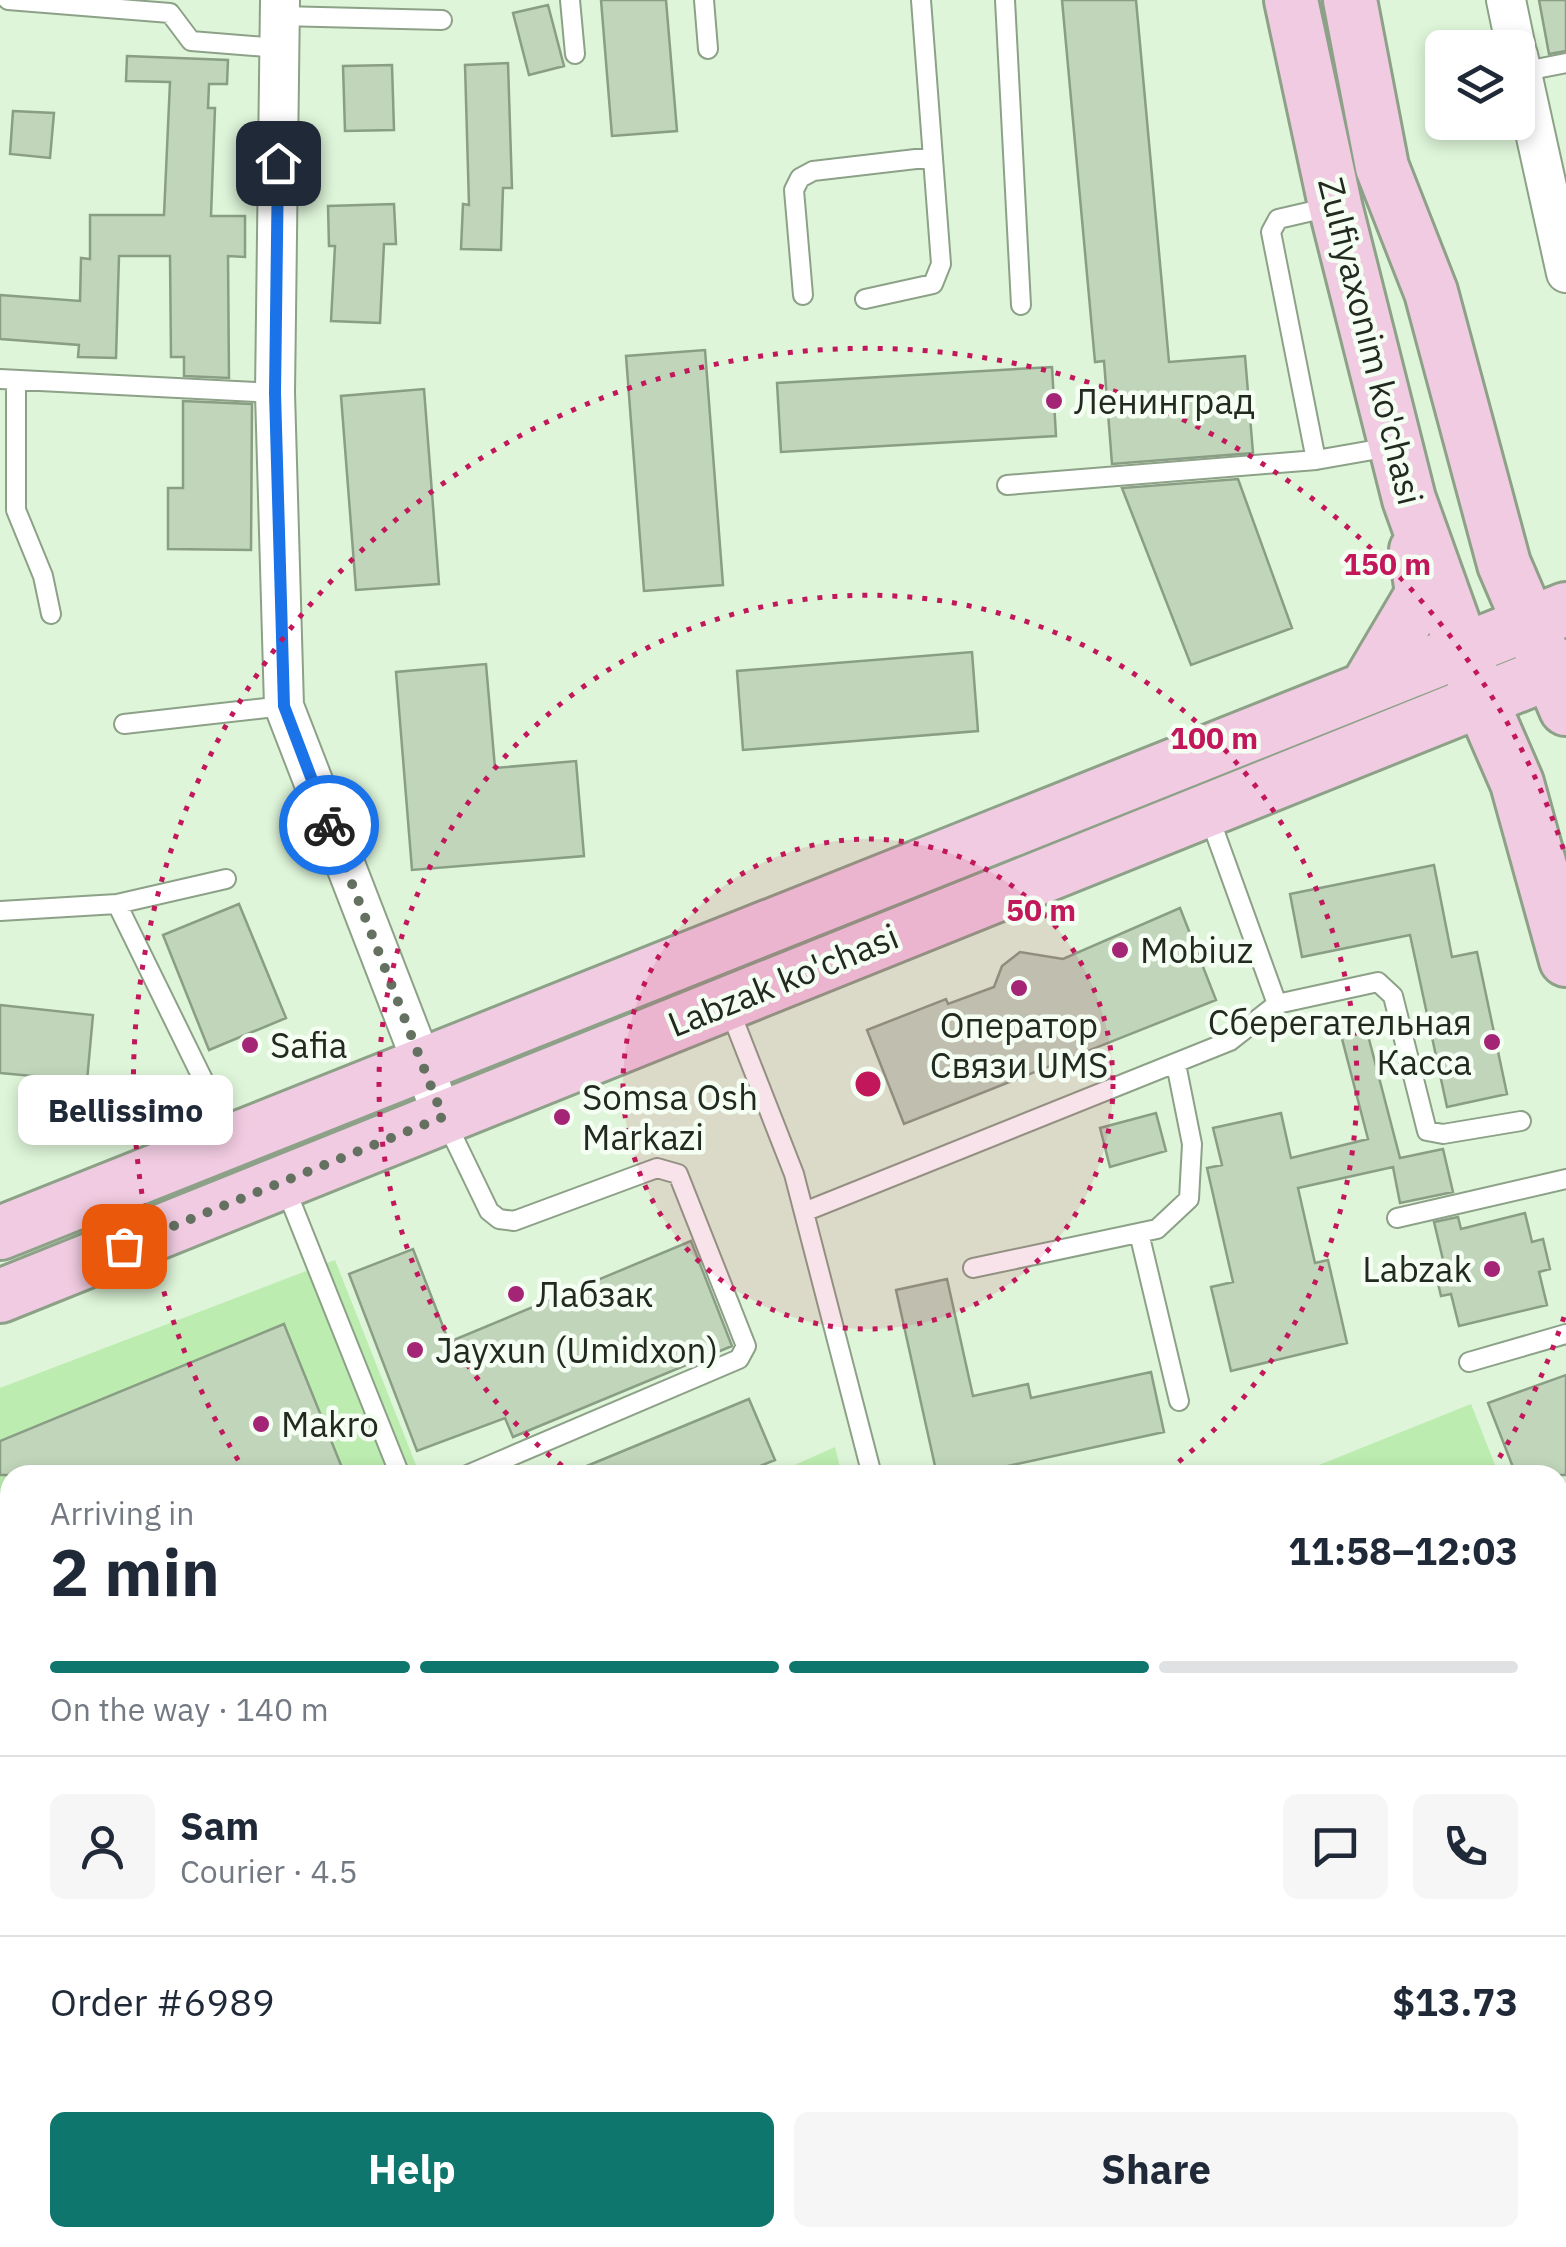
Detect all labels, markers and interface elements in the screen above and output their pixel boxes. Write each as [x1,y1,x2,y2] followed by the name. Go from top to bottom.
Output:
[1425,30,1535,140] map controls
[1425,30,1535,140] button: layers
[236,121,321,206] pin
[251,136,306,191] icon: home
[1308,172,1434,510] street label: Zulfiyaxonim ko'chasi
[1074,378,1255,424] place label: Ленинград
[1043,390,1065,412] marker: Ленинград
[1343,544,1431,583] text: 150 m
[1170,718,1258,757] text: 100 m
[279,775,379,875] courier
[302,798,357,853] icon: bike
[1006,890,1076,929] text: 50 m
[661,913,905,1047] street label: Labzak ko'chasi
[1140,927,1253,973] place label: Mobiuz
[1109,939,1131,961] marker: Mobiuz
[1008,977,1030,999] marker: Оператор Связи UMS
[1208,999,1472,1085] place label: Сберегательная Касса
[930,1002,1108,1088] place label: Оператор Связи UMS
[270,1022,348,1068] place label: Safia
[1481,1031,1503,1053] marker: Сберегательная Касса
[239,1034,261,1056] marker: Safia
[850,1066,886,1102] centre of rings
[582,1074,758,1160] place label: Somsa Osh Markazi
[17,1076,232,1146] callout: Bellissimo
[48,1089,203,1131] text: Bellissimo
[551,1106,573,1128] marker: Somsa Osh Markazi
[82,1204,167,1289] pin
[97,1219,152,1274] icon: bag
[1362,1246,1472,1292] place label: Labzak
[1481,1258,1503,1280] marker: Labzak
[536,1271,654,1317] place label: Лабзак
[505,1283,527,1305] marker: Лабзак
[435,1327,718,1373] place label: Jayxun (Umidxon)
[404,1339,426,1361] marker: Jayxun (Umidxon)
[281,1401,379,1447] place label: Makro
[250,1413,272,1435] marker: Makro
[50,1492,195,1534] text: Arriving in
[1288,1526,1518,1575] text: 11:58–12:03
[50,1529,220,1614] text: 2 min
[50,1688,329,1730] text: On the way · 140 m
[50,1794,155,1899] button: person
[1283,1794,1388,1899] button: chat
[1413,1794,1518,1899] button: phone
[180,1801,259,1850] text: Sam
[180,1850,358,1892] text: Courier · 4.5
[50,1977,275,2026] text: Order #6989
[1392,1977,1518,2026] text: $13.73
[50,2112,774,2227] button: Help
[794,2112,1518,2227] button: Share

